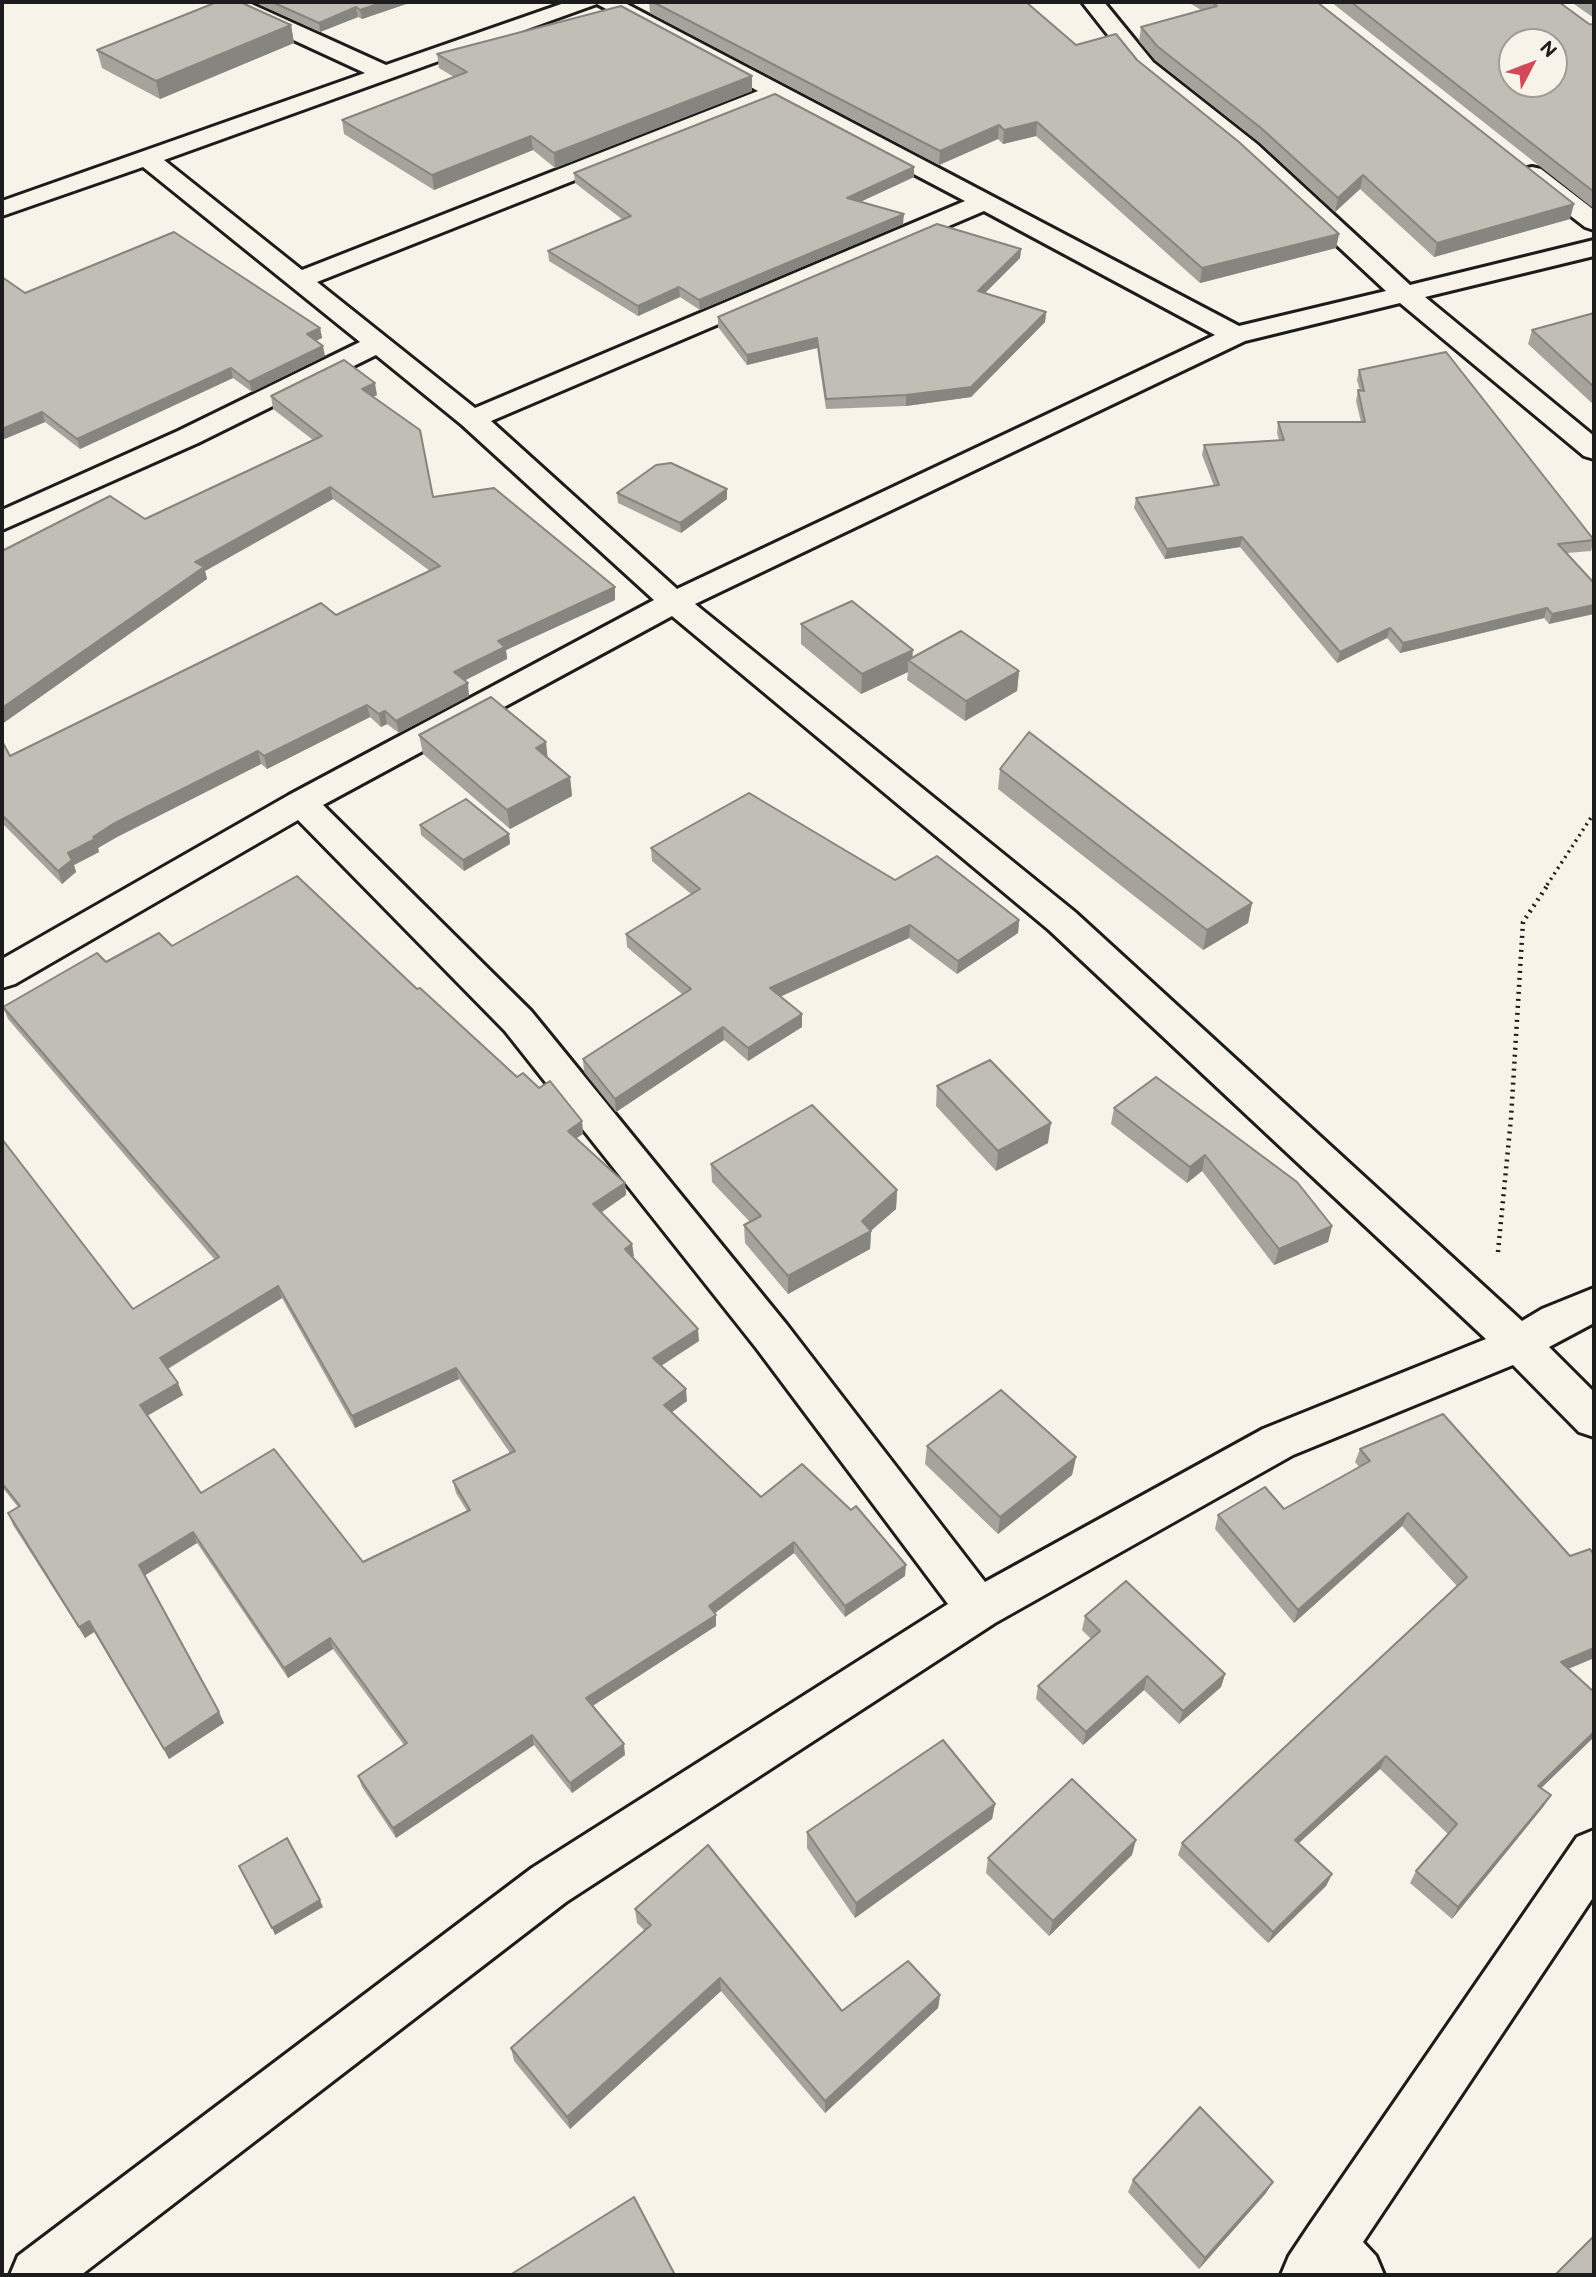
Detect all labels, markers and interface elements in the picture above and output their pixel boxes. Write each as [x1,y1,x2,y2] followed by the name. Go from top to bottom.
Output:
[1498,28,1568,98] north arrow
[1534,37,1561,63] text: N

